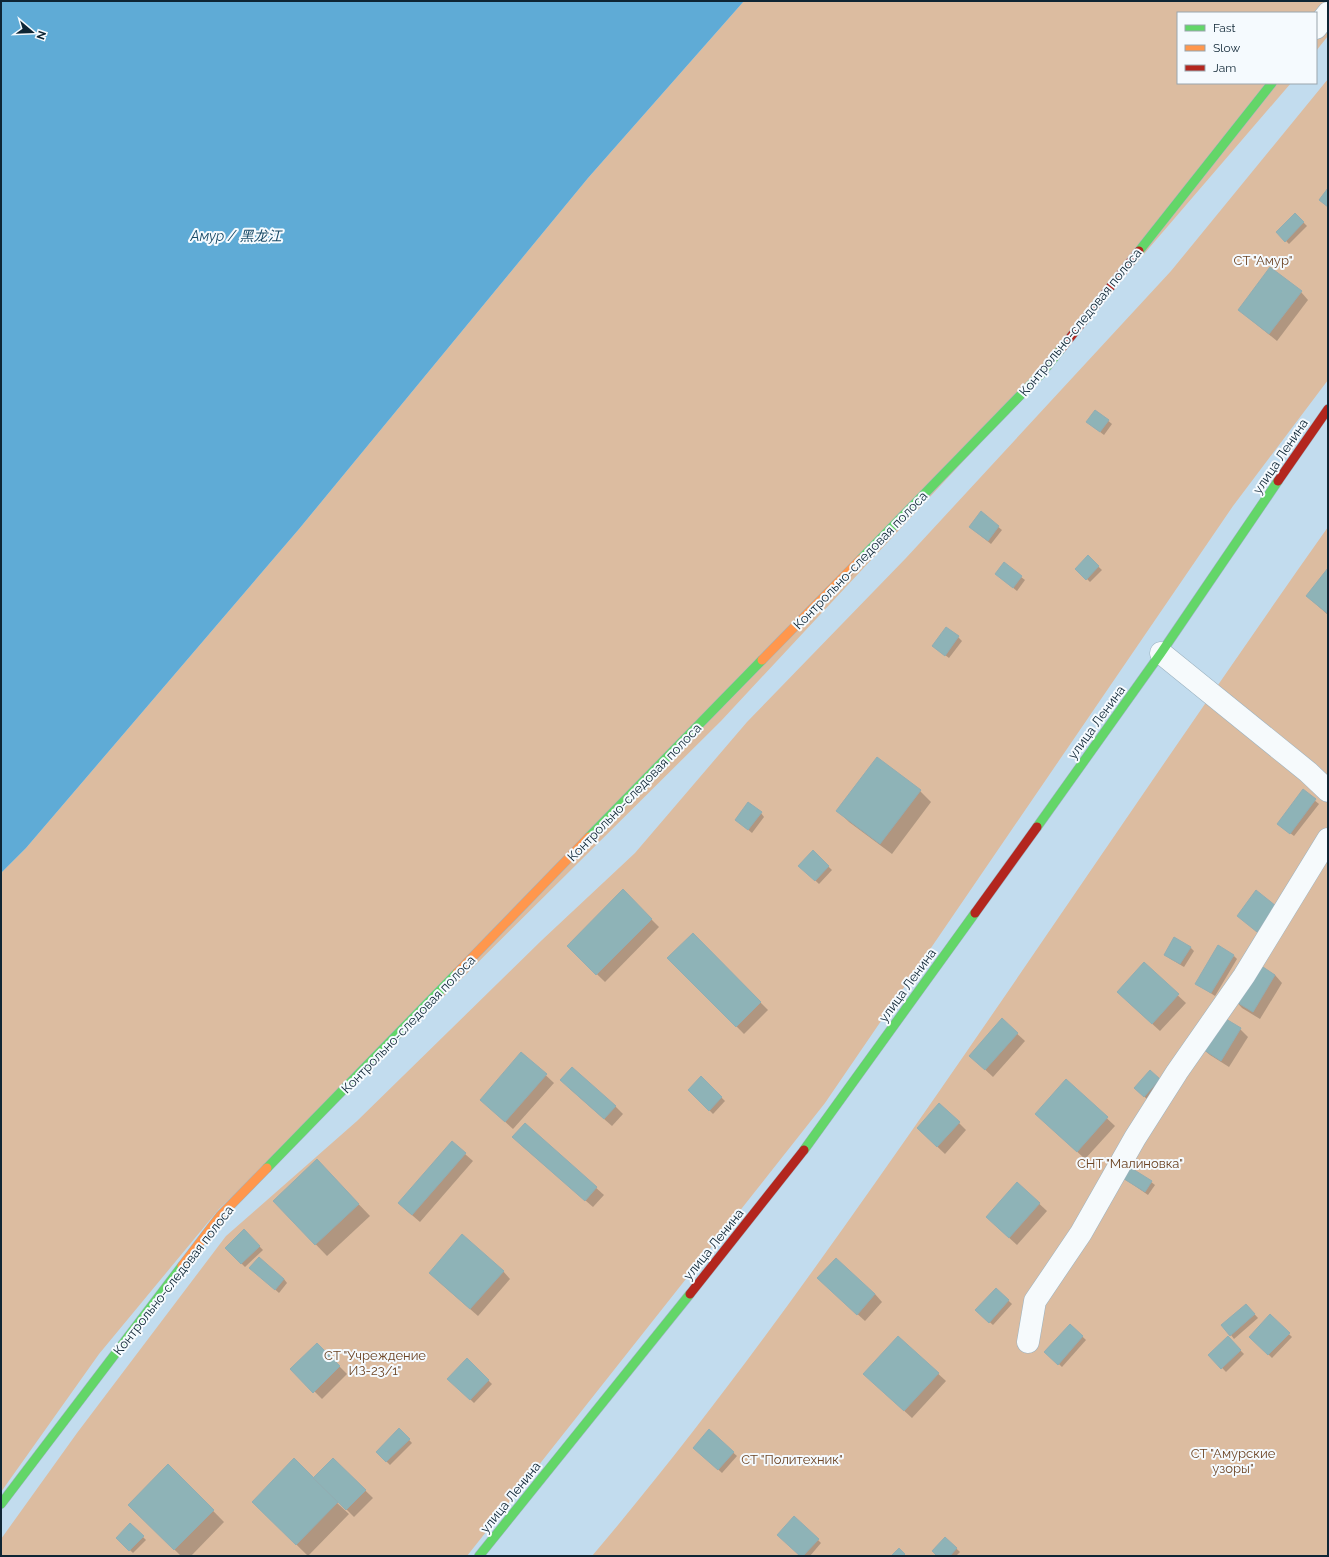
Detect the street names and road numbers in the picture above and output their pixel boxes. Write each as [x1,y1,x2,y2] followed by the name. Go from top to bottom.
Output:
[1016,245,1145,399] street label: Контрольно-следовая полоса
[1250,416,1311,497] street label: улица Ленина
[790,488,930,632] street label: Контрольно-следовая полоса
[1065,683,1128,762] street label: улица Ленина
[564,720,704,864] street label: Контрольно-следовая полоса
[876,946,939,1025] street label: улица Ленина
[338,952,478,1096] street label: Контрольно-следовая полоса
[110,1203,236,1358] street label: Контрольно-следовая полоса
[680,1206,747,1283] street label: улица Ленина
[477,1459,544,1536] street label: улица Ленина

